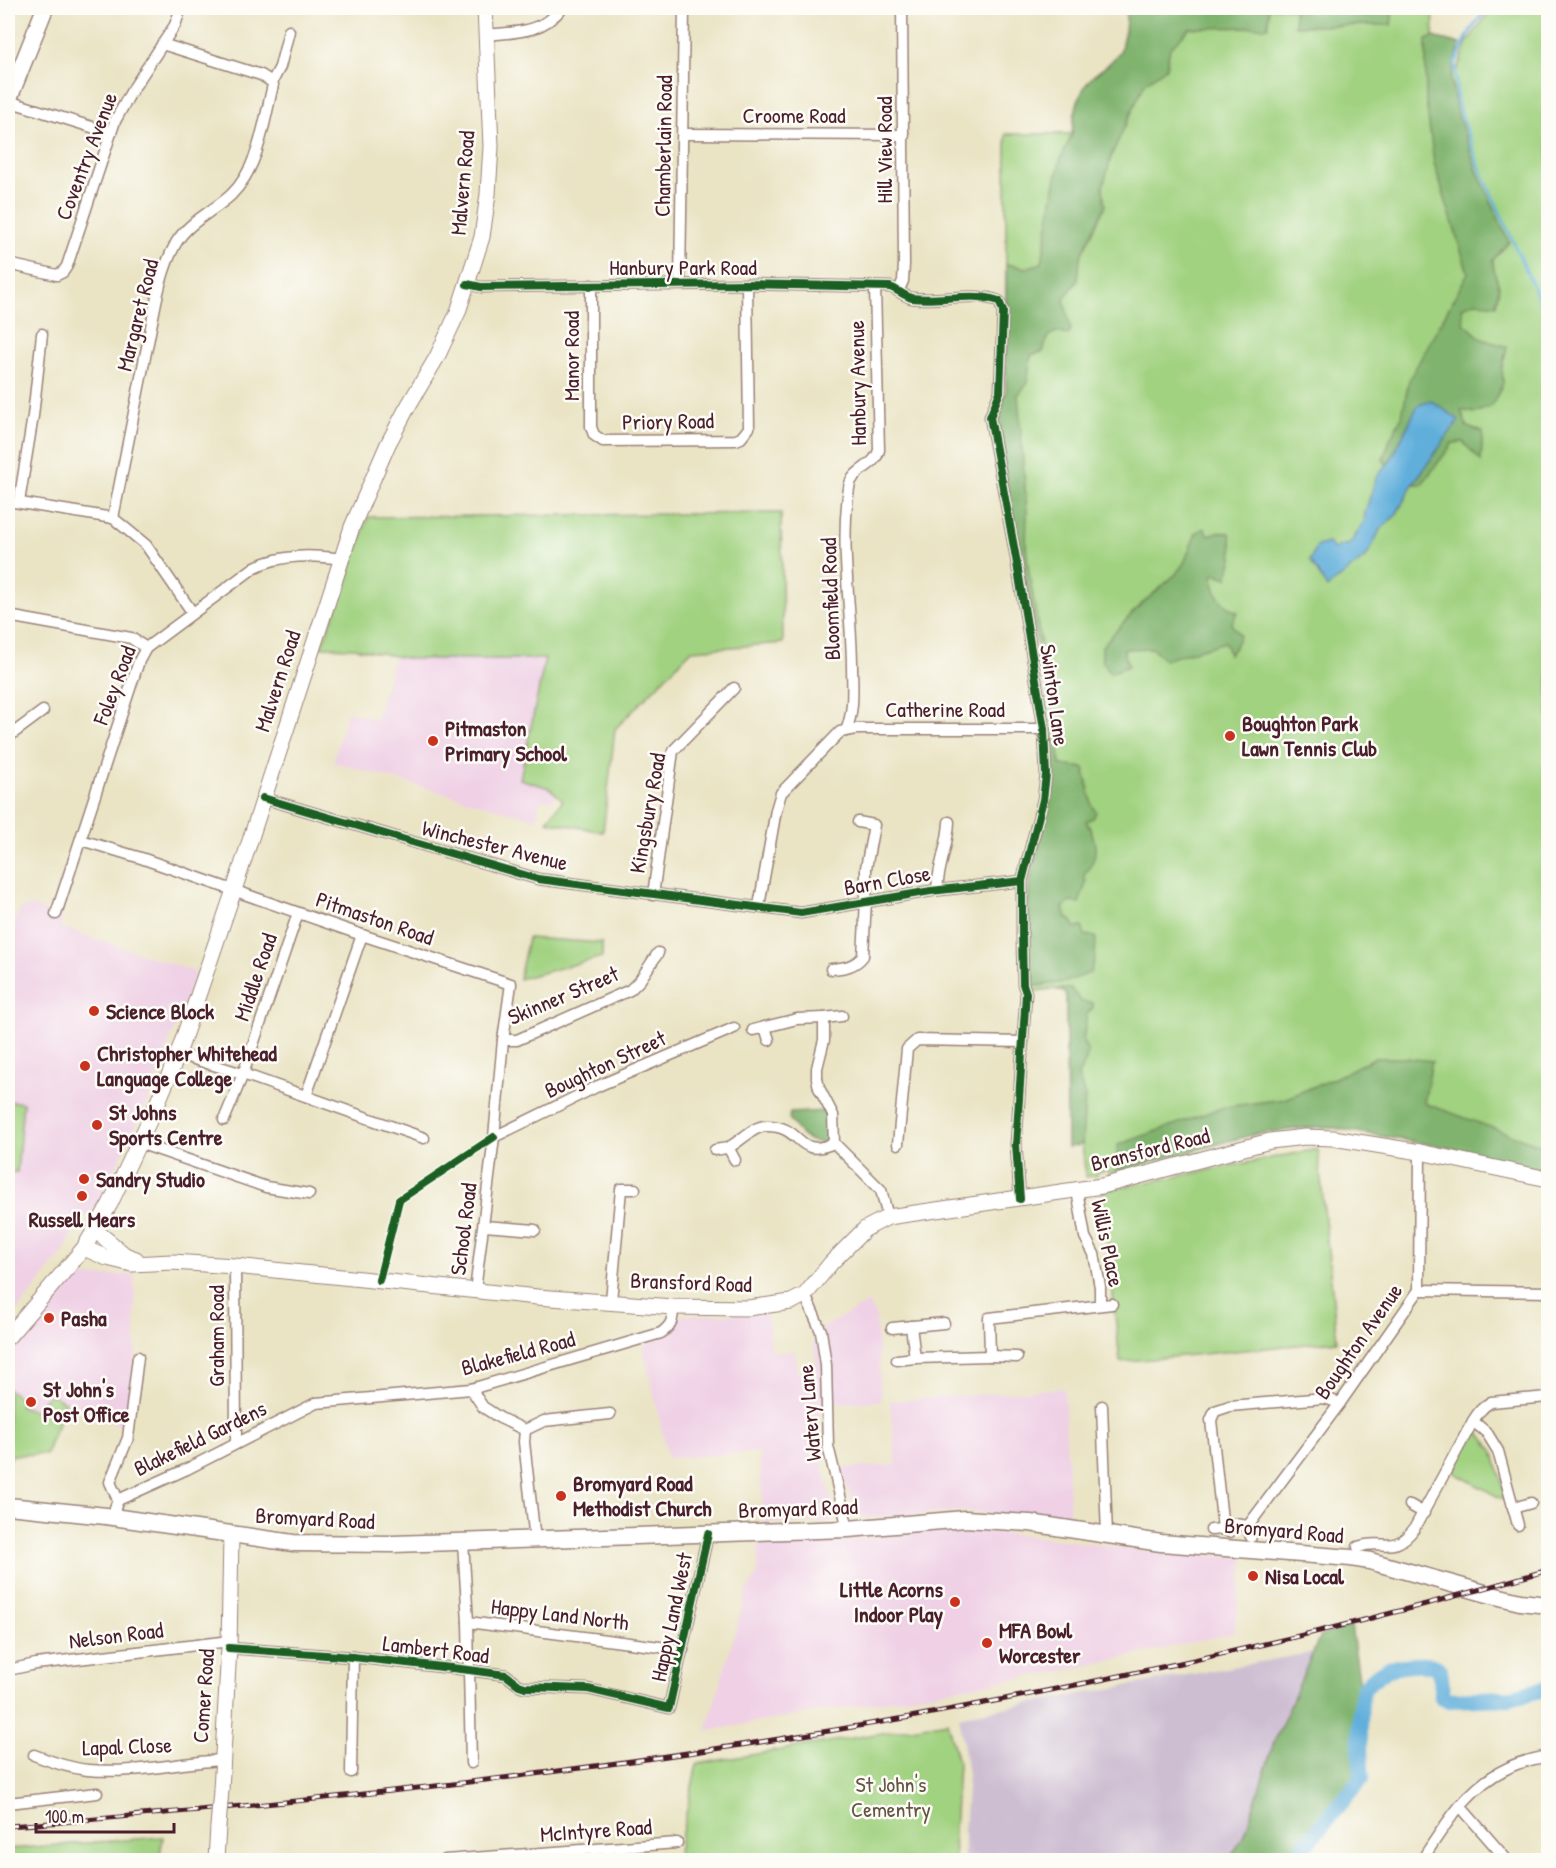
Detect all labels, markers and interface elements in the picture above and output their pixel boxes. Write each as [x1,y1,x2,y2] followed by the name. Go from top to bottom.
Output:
[647,75,679,217] street label: Chamberlain Road
[48,88,124,224] street label: Coventry Avenue
[869,96,899,204] street label: Hill View Road
[742,100,846,130] street label: Croome Road
[442,129,482,236] street label: Malvern Road
[609,252,757,282] street label: Hanbury Park Road
[109,255,166,374] street label: Margaret Road
[556,311,586,401] street label: Manor Road
[841,320,873,446] street label: Hanbury Avenue
[622,405,715,437] street label: Priory Road
[813,537,847,661] street label: Bloomfield Road
[247,626,308,735] street label: Malvern Road
[85,641,143,730] street label: Foley Road
[1033,642,1077,748] street label: Swinton Lane
[885,694,1005,724] street label: Catherine Road
[1242,708,1377,763] place label: Boughton Park Lawn Tennis Club
[445,713,568,769] place label: Pitmaston Primary School
[1223,729,1237,743] marker: Boughton Park Lawn Tennis Club
[426,734,440,748] marker: Pitmaston Primary School
[622,750,672,875] street label: Kingsbury Road
[419,812,571,878] street label: Winchester Avenue
[841,858,933,902] street label: Barn Close
[312,884,438,952] street label: Pitmaston Road
[226,929,284,1025] street label: Middle Road
[503,958,623,1032] street label: Skinner Street
[106,996,215,1026] place label: Science Block
[87,1004,101,1018] marker: Science Block
[540,1023,671,1105] street label: Boughton Street
[97,1038,277,1094] place label: Christopher Whitehead Language College
[78,1059,92,1073] marker: Christopher Whitehead Language College
[109,1097,223,1153] place label: St Johns Sports Centre
[90,1118,104,1132] marker: St Johns Sports Centre
[1087,1120,1213,1178] street label: Bransford Road
[96,1164,205,1195] place label: Sandry Studio
[77,1172,91,1186] marker: Sandry Studio
[442,1181,484,1277] street label: School Road
[75,1189,89,1203] marker: Russell Mears
[1084,1196,1132,1290] street label: Willis Place
[29,1204,136,1234] place label: Russell Mears
[630,1265,753,1299] street label: Bransford Road
[1307,1277,1409,1405] street label: Boughton Avenue
[201,1285,231,1387] street label: Graham Road
[61,1303,107,1333] place label: Pasha
[42,1311,56,1325] marker: Pasha
[458,1323,579,1383] street label: Blakefield Road
[790,1363,828,1463] street label: Watery Lane
[43,1374,130,1429] place label: St John's Post Office
[129,1393,271,1483] street label: Blakefield Gardens
[24,1395,38,1409] marker: St John's Post Office
[573,1468,712,1523] place label: Bromyard Road Methodist Church
[554,1489,568,1503] marker: Bromyard Road Methodist Church
[738,1491,859,1525] street label: Bromyard Road
[255,1500,376,1536] street label: Bromyard Road
[1223,1510,1345,1550] street label: Bromyard Road
[643,1549,699,1684] street label: Happy Land West
[1265,1561,1345,1591] place label: Nisa Local
[1246,1569,1260,1583] marker: Nisa Local
[840,1574,944,1630] place label: Little Acorns Indoor Play
[490,1591,630,1637] street label: Happy Land North
[948,1595,962,1609] marker: Little Acorns Indoor Play
[67,1614,165,1656] street label: Nelson Road
[999,1615,1081,1670] place label: MFA Bowl Worcester
[381,1628,491,1670] street label: Lambert Road
[980,1636,994,1650] marker: MFA Bowl Worcester
[185,1648,221,1744] street label: Comer Road
[82,1729,173,1763] street label: Lapal Close
[851,1769,931,1824] park label: St John's Cementry
[36,1796,174,1834] scale bar
[45,1804,84,1829] text: 100 m
[539,1811,653,1849] street label: McIntyre Road

